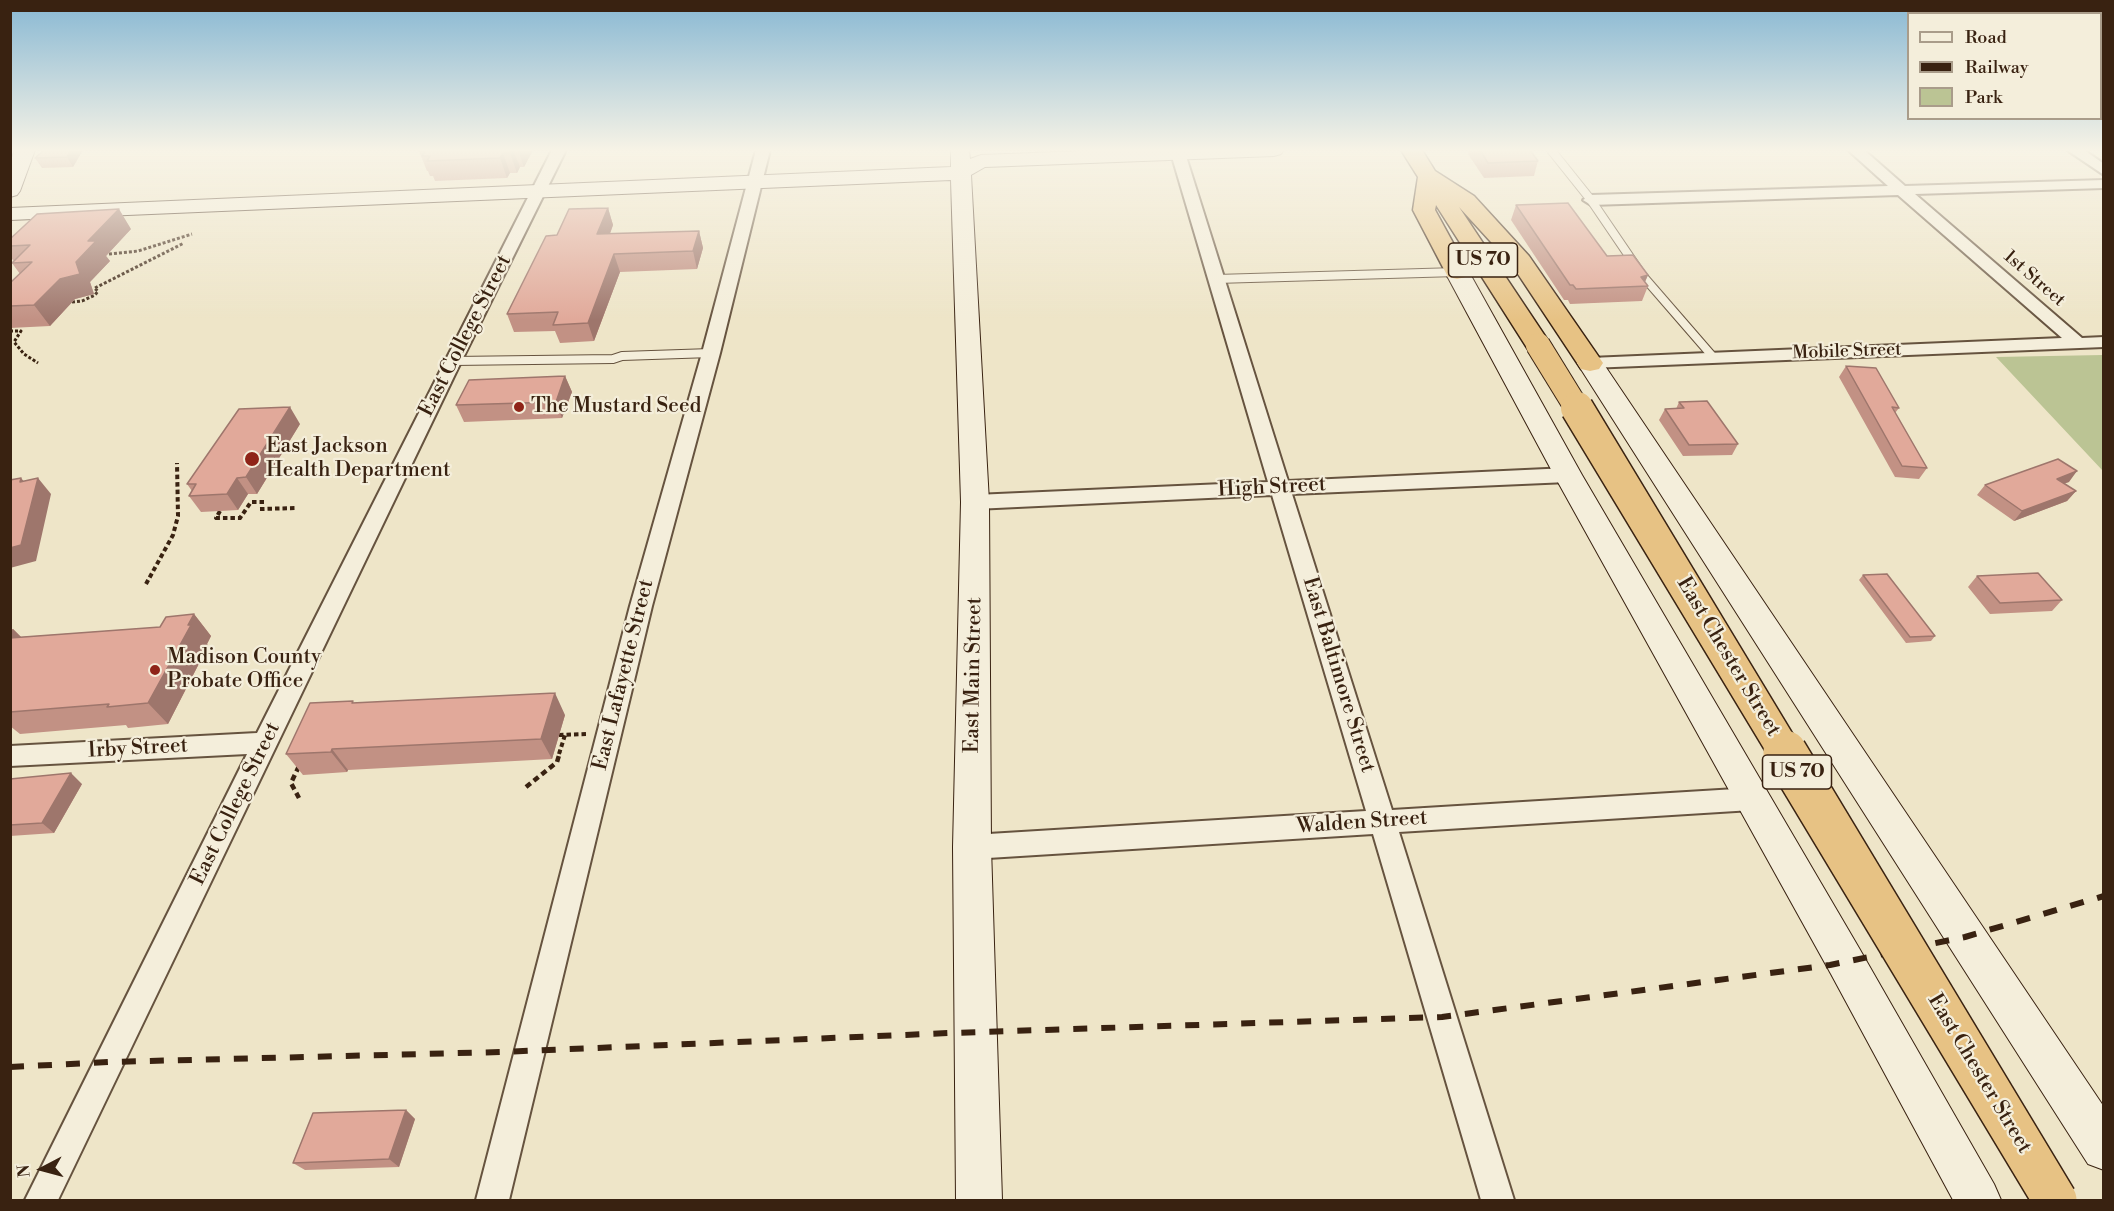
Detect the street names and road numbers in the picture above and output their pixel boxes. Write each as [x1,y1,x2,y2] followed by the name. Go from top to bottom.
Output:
[1448,243,1518,277] road number: US 70
[1999,246,2069,312] street label: 1st Street
[414,251,518,421] street label: East College Street
[1792,339,1902,365] street label: Mobile Street
[1217,473,1327,503] street label: High Street
[1670,573,1786,741] street label: East Chester Street
[1296,574,1380,776] street label: East Baltimore Street
[588,577,660,773] street label: East Lafayette Street
[960,597,988,753] street label: East Main Street
[186,718,286,890] street label: East College Street
[87,734,189,764] street label: Irby Street
[1762,755,1832,789] road number: US 70
[1296,806,1428,840] street label: Walden Street
[1921,990,2037,1158] street label: East Chester Street

